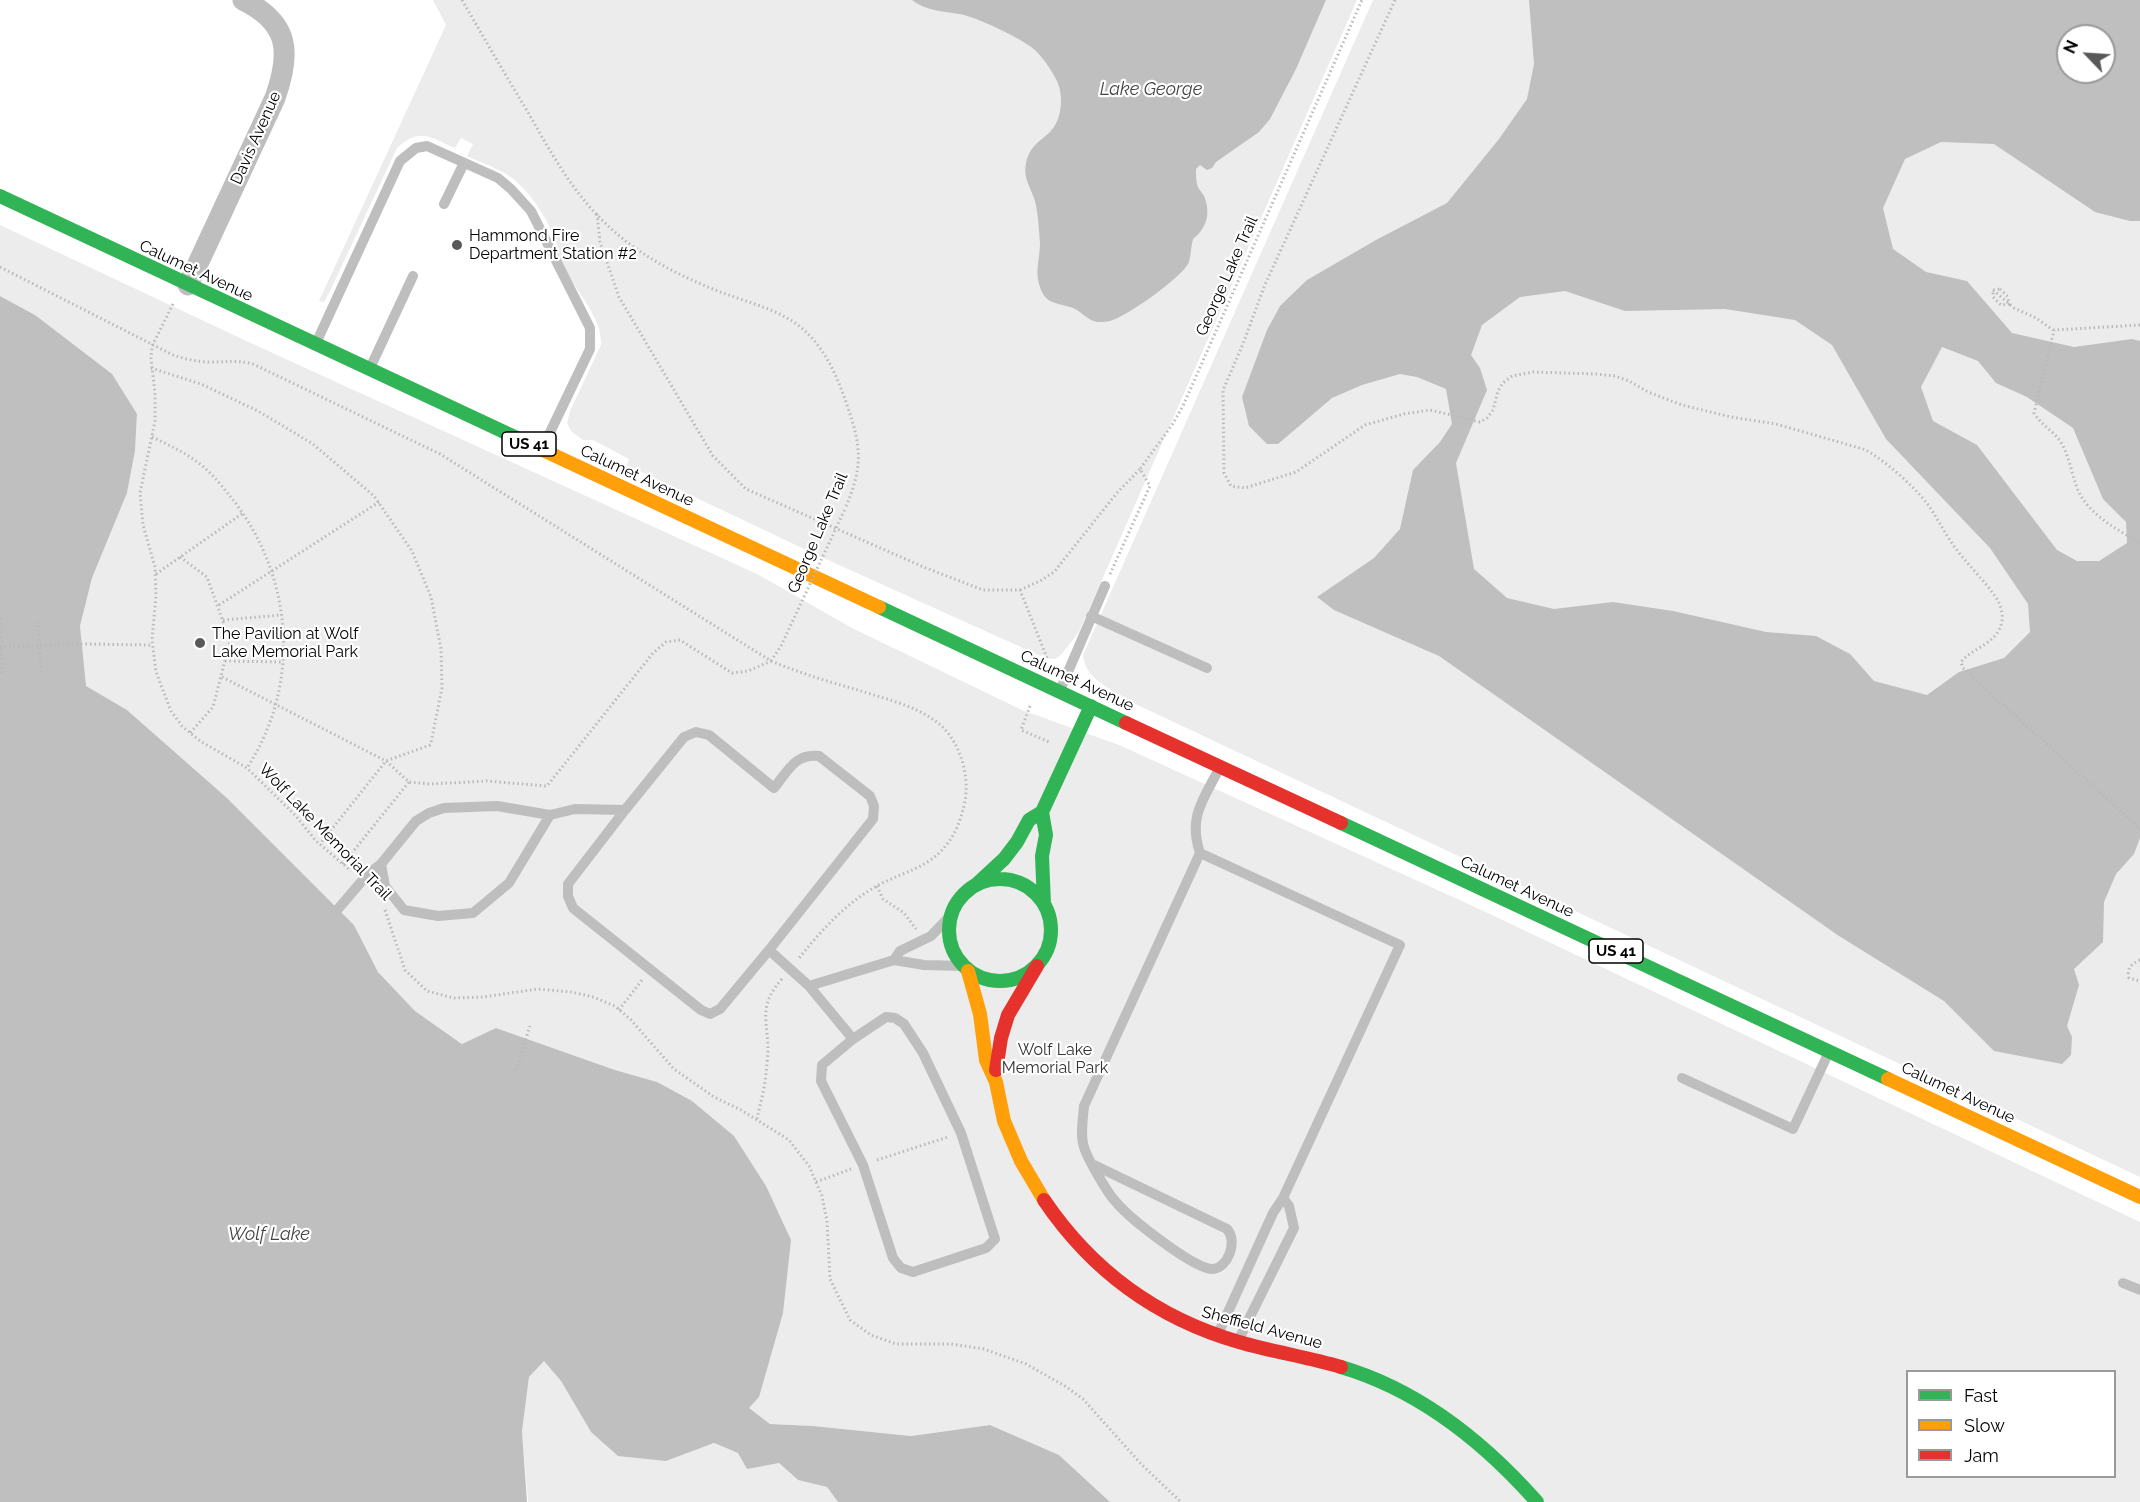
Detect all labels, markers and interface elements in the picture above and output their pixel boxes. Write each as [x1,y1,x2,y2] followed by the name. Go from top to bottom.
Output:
[2056,24,2116,84] north arrow
[2060,37,2082,57] text: N
[1100,79,1202,101] water label: Lake George
[227,89,285,187] street label: Davis Avenue
[1192,213,1262,339] street label: George Lake Trail
[469,226,637,264] place label: Hammond Fire Department Station #2
[136,236,256,306] street label: Calumet Avenue
[450,238,464,252] marker: Hammond Fire Department Station #2
[502,432,556,456] road number: US 41
[577,441,697,511] street label: Calumet Avenue
[784,470,852,596] street label: George Lake Trail
[212,624,359,662] place label: The Pavilion at Wolf Lake Memorial Park
[193,636,207,650] marker: The Pavilion at Wolf Lake Memorial Park
[1017,646,1137,716] street label: Calumet Avenue
[255,760,395,904] street label: Wolf Lake Memorial Trail
[1457,852,1577,922] street label: Calumet Avenue
[1589,939,1643,963] road number: US 41
[1002,1040,1108,1078] park label: Wolf Lake Memorial Park
[1898,1058,2018,1128] street label: Calumet Avenue
[228,1224,310,1246] water label: Wolf Lake
[1200,1303,1324,1353] street label: Sheffield Avenue
[1906,1370,2116,1478] legend
[1964,1385,1998,1406] text: Fast
[1964,1415,2005,1436] text: Slow
[1964,1445,1999,1466] text: Jam

